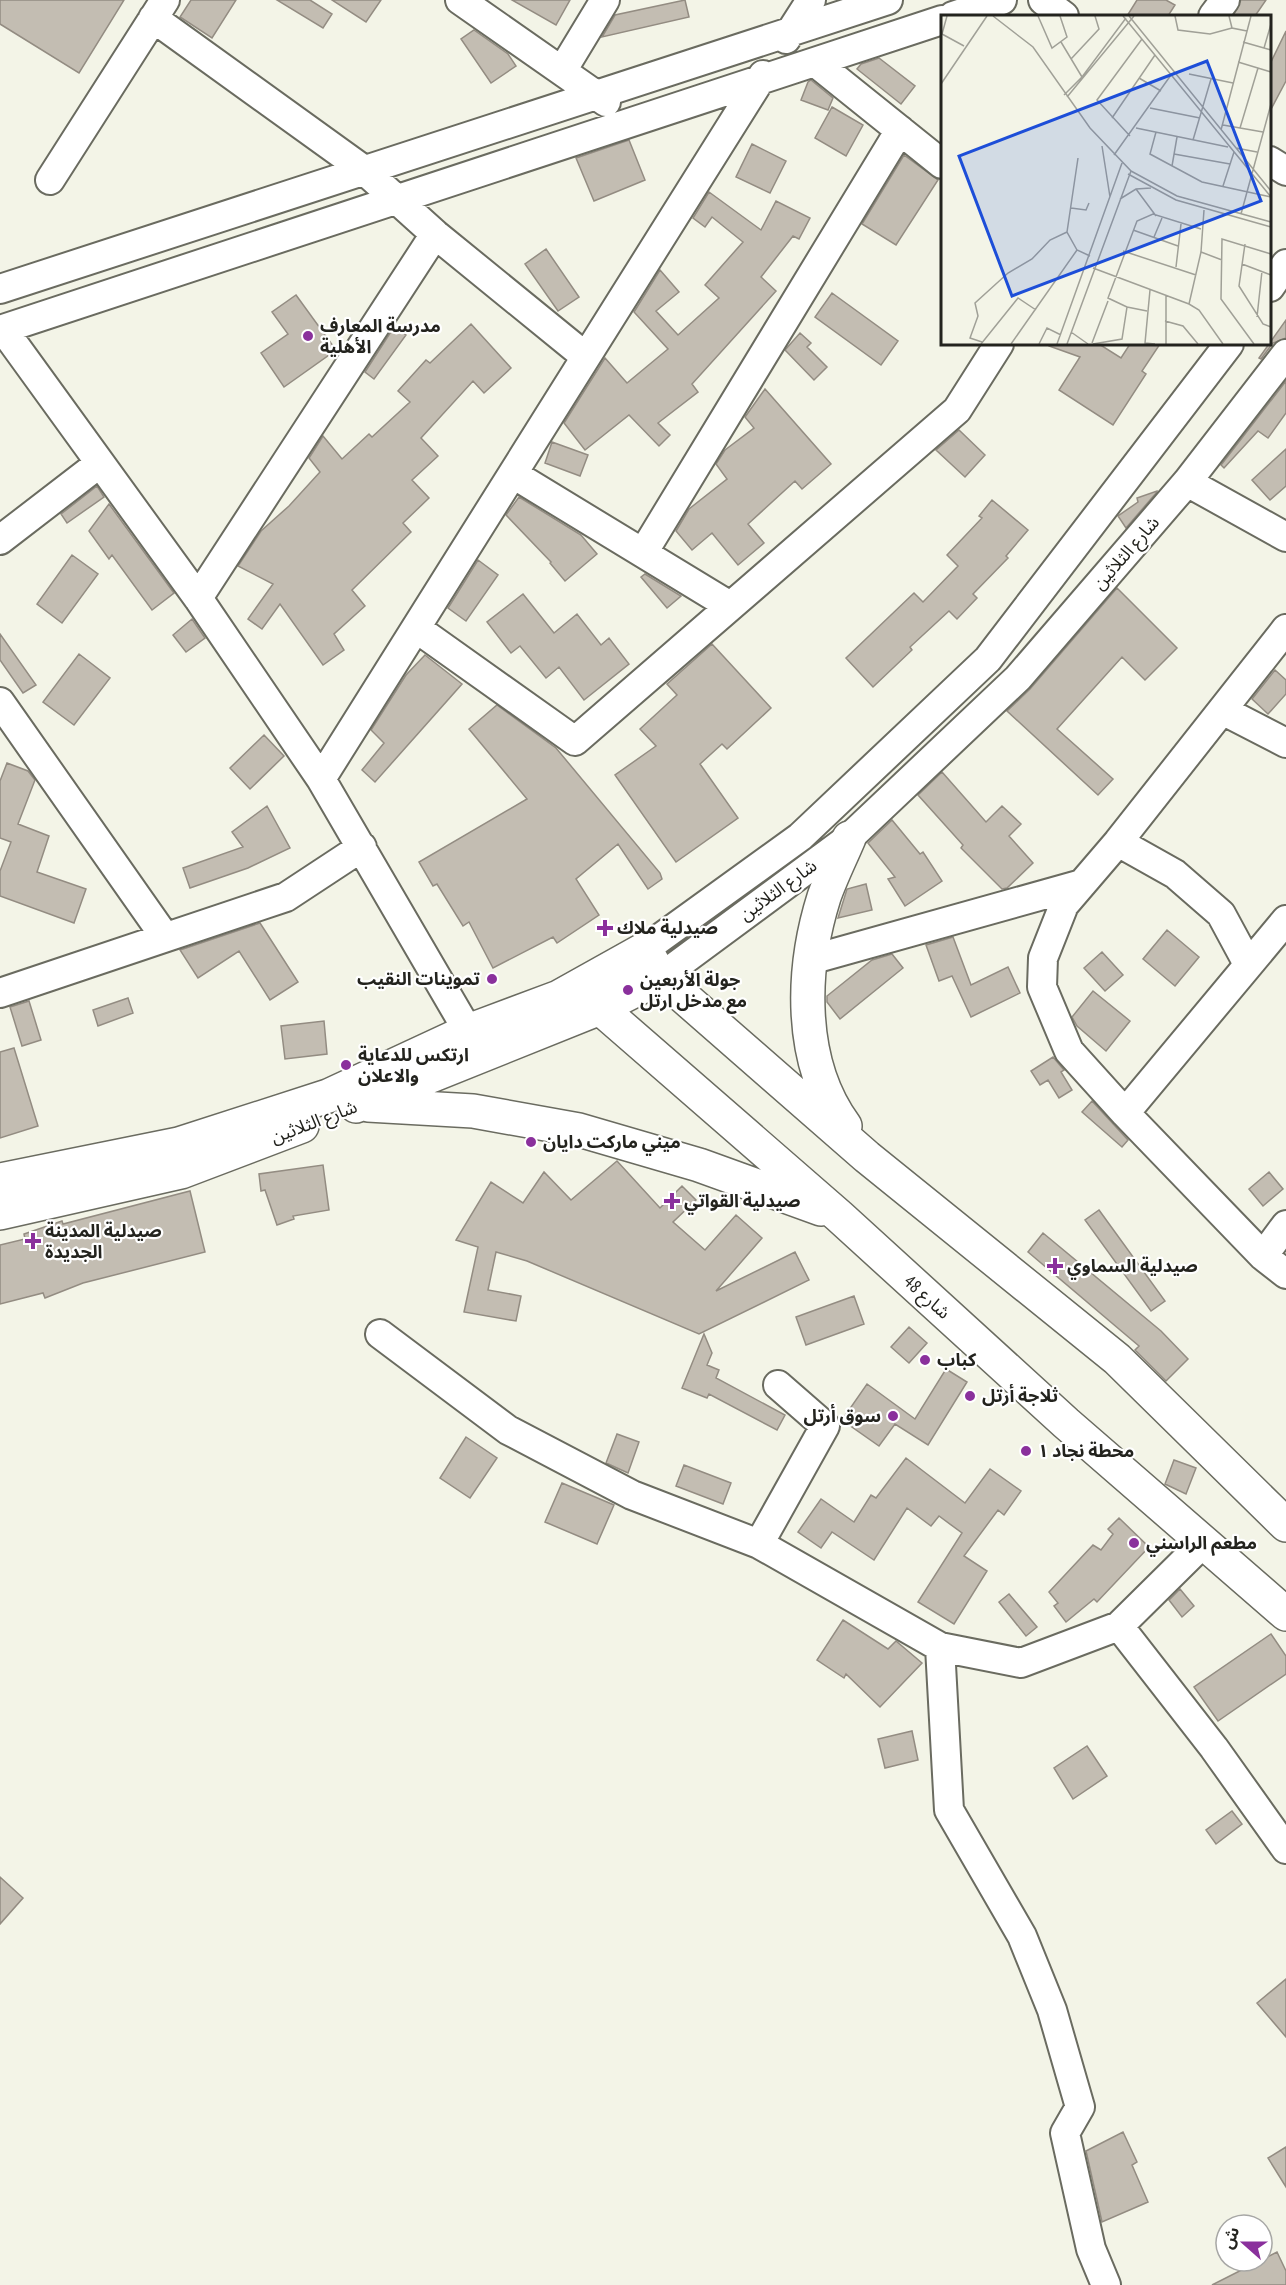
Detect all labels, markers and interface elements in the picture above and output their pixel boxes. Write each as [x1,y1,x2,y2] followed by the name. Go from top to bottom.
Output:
[941,15,1271,345] inset map
[320,314,441,358] place label: مدرسة المعارف الأهلية
[301,329,315,343] marker: مدرسة المعارف الأهلية
[1087,511,1166,596] street label: شارع الثلاثين
[734,854,823,928] street label: شارع الثلاثين
[617,916,718,939] place label: صيدلية ملاك
[598,921,612,935] marker: صيدلية ملاك
[357,967,481,990] place label: تموينات النقيب
[640,968,747,1014] place label: جولة الأربعين مع مدخل ارتل
[485,972,499,986] marker: تموينات النقيب
[621,983,635,997] marker: جولة الأربعين مع مدخل ارتل
[358,1043,469,1087] place label: ارتكس للدعاية والاعلان
[339,1058,353,1072] marker: ارتكس للدعاية والاعلان
[267,1095,361,1151] street label: شارع الثلاثين
[543,1130,681,1156] place label: ميني ماركت دايان
[524,1135,538,1149] marker: ميني ماركت دايان
[684,1189,801,1215] place label: صيدلية القواتي
[665,1194,679,1208] marker: صيدلية القواتي
[45,1219,162,1263] place label: صيدلية المدينة الجديدة
[26,1234,40,1248] marker: صيدلية المدينة الجديدة
[1067,1254,1198,1280] place label: صيدلية السماوي
[1048,1259,1062,1273] marker: صيدلية السماوي
[897,1270,956,1326] street label: شارع 48
[937,1348,977,1371] place label: كباب
[918,1353,932,1367] marker: كباب
[982,1383,1058,1407] place label: ثلاجة أرتل
[963,1389,977,1403] marker: ثلاجة أرتل
[803,1403,881,1427] place label: سوق أرتل
[886,1409,900,1423] marker: سوق أرتل
[1038,1439,1134,1462] place label: محطة نجاد ١
[1019,1444,1033,1458] marker: محطة نجاد ١
[1146,1531,1257,1557] place label: مطعم الراسني
[1127,1536,1141,1550] marker: مطعم الراسني
[1214,2213,1274,2273] north arrow
[1217,2224,1243,2251] text: ش

